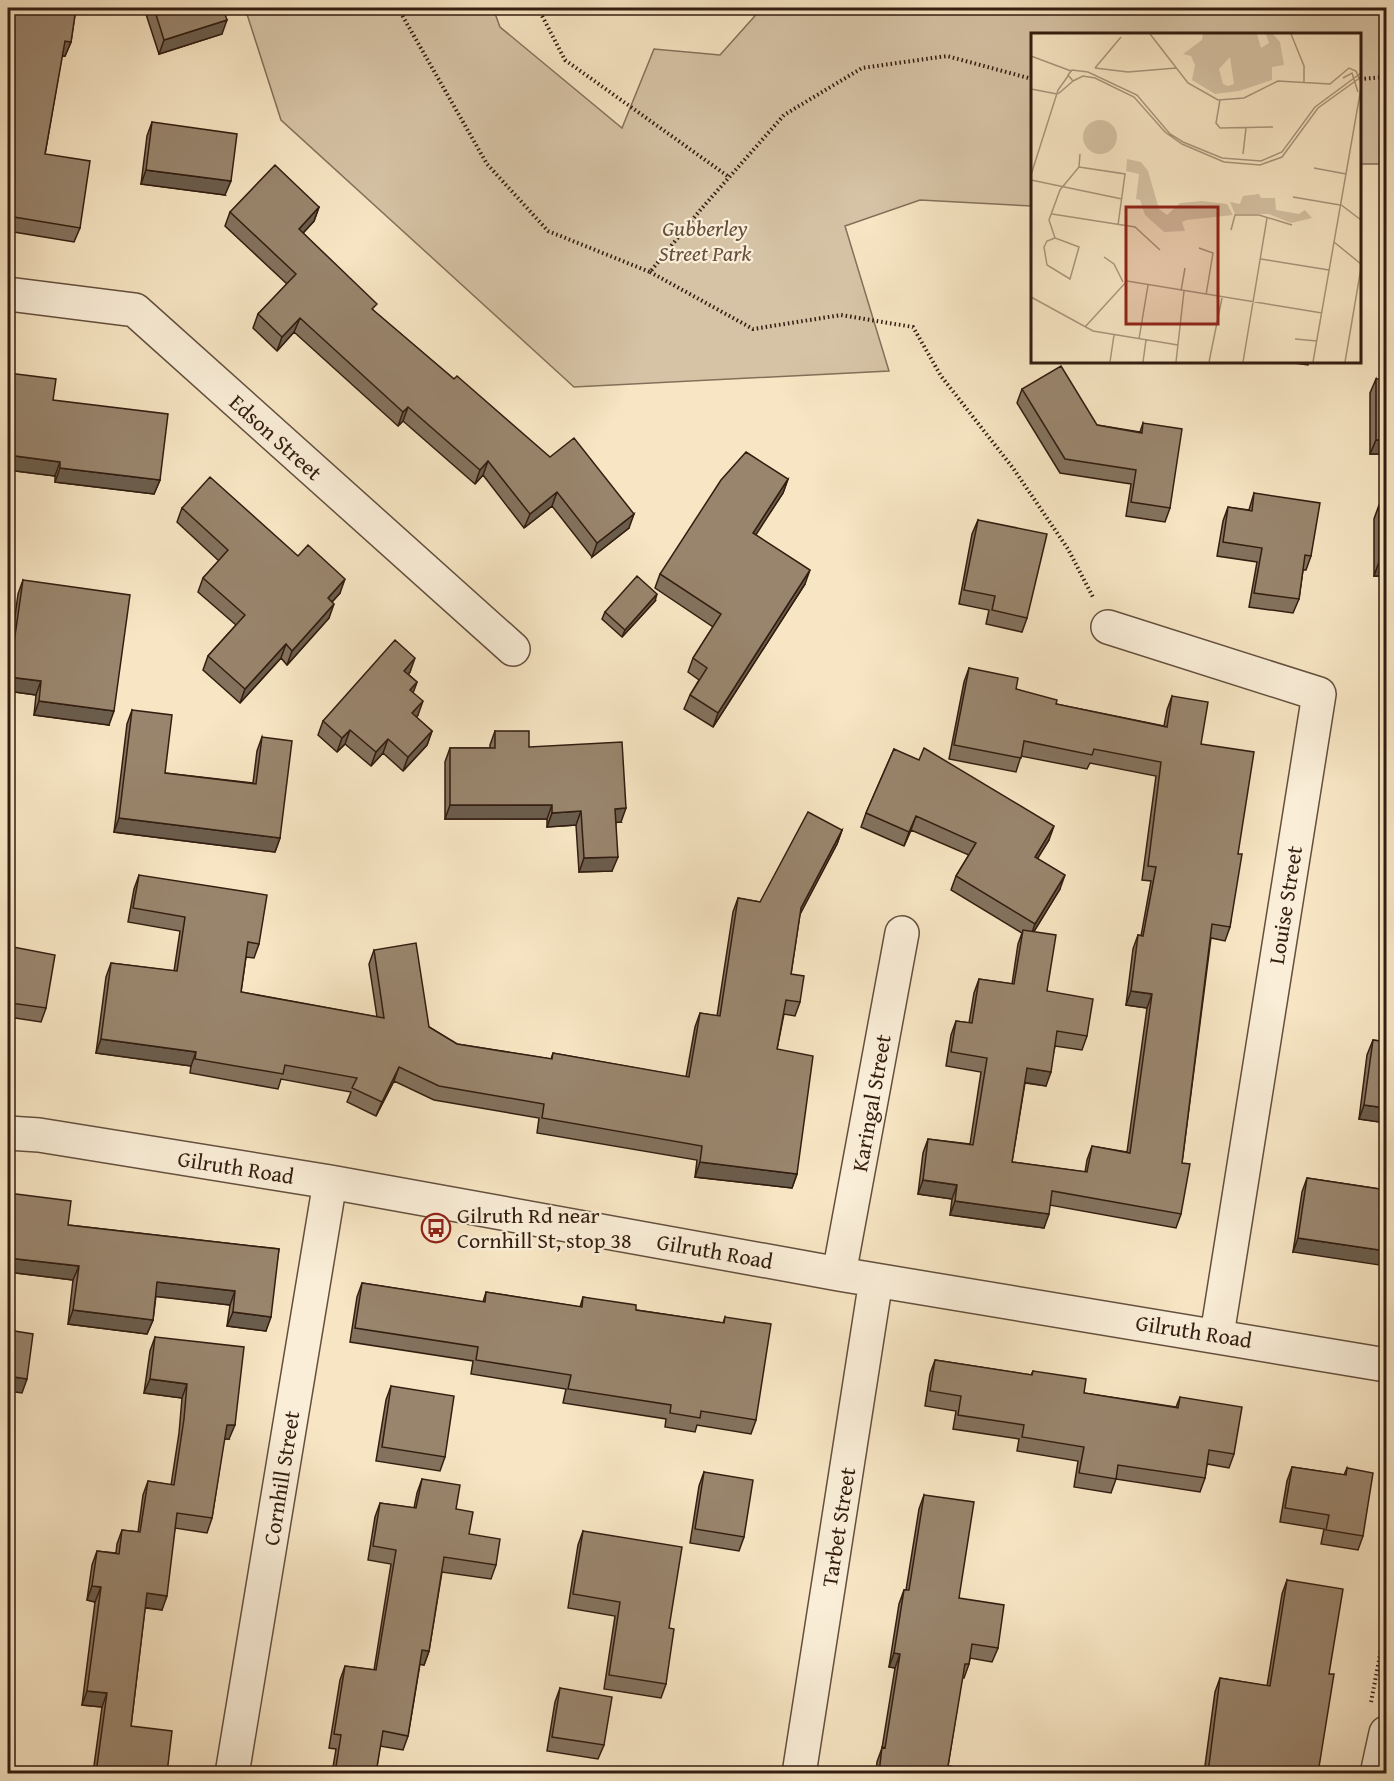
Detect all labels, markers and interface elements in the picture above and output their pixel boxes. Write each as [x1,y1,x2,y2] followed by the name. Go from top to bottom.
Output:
[1031,33,1361,363] inset map
[659,212,752,269] park label: Gubberley Street Park
[222,386,330,488] street label: Edson Street
[1260,843,1310,967] street label: Louise Street
[843,1032,899,1174] street label: Karingal Street
[176,1142,297,1192] street label: Gilruth Road
[457,1199,632,1256] place label: Gilruth Rd near Cornhill St, stop 38
[420,1212,452,1244] bus stop icon: Gilruth Rd near Cornhill St, stop 38
[654,1225,776,1277] street label: Gilruth Road
[1134,1306,1255,1356] street label: Gilruth Road
[255,1408,307,1548] street label: Cornhill Street
[813,1465,863,1589] street label: Tarbet Street

